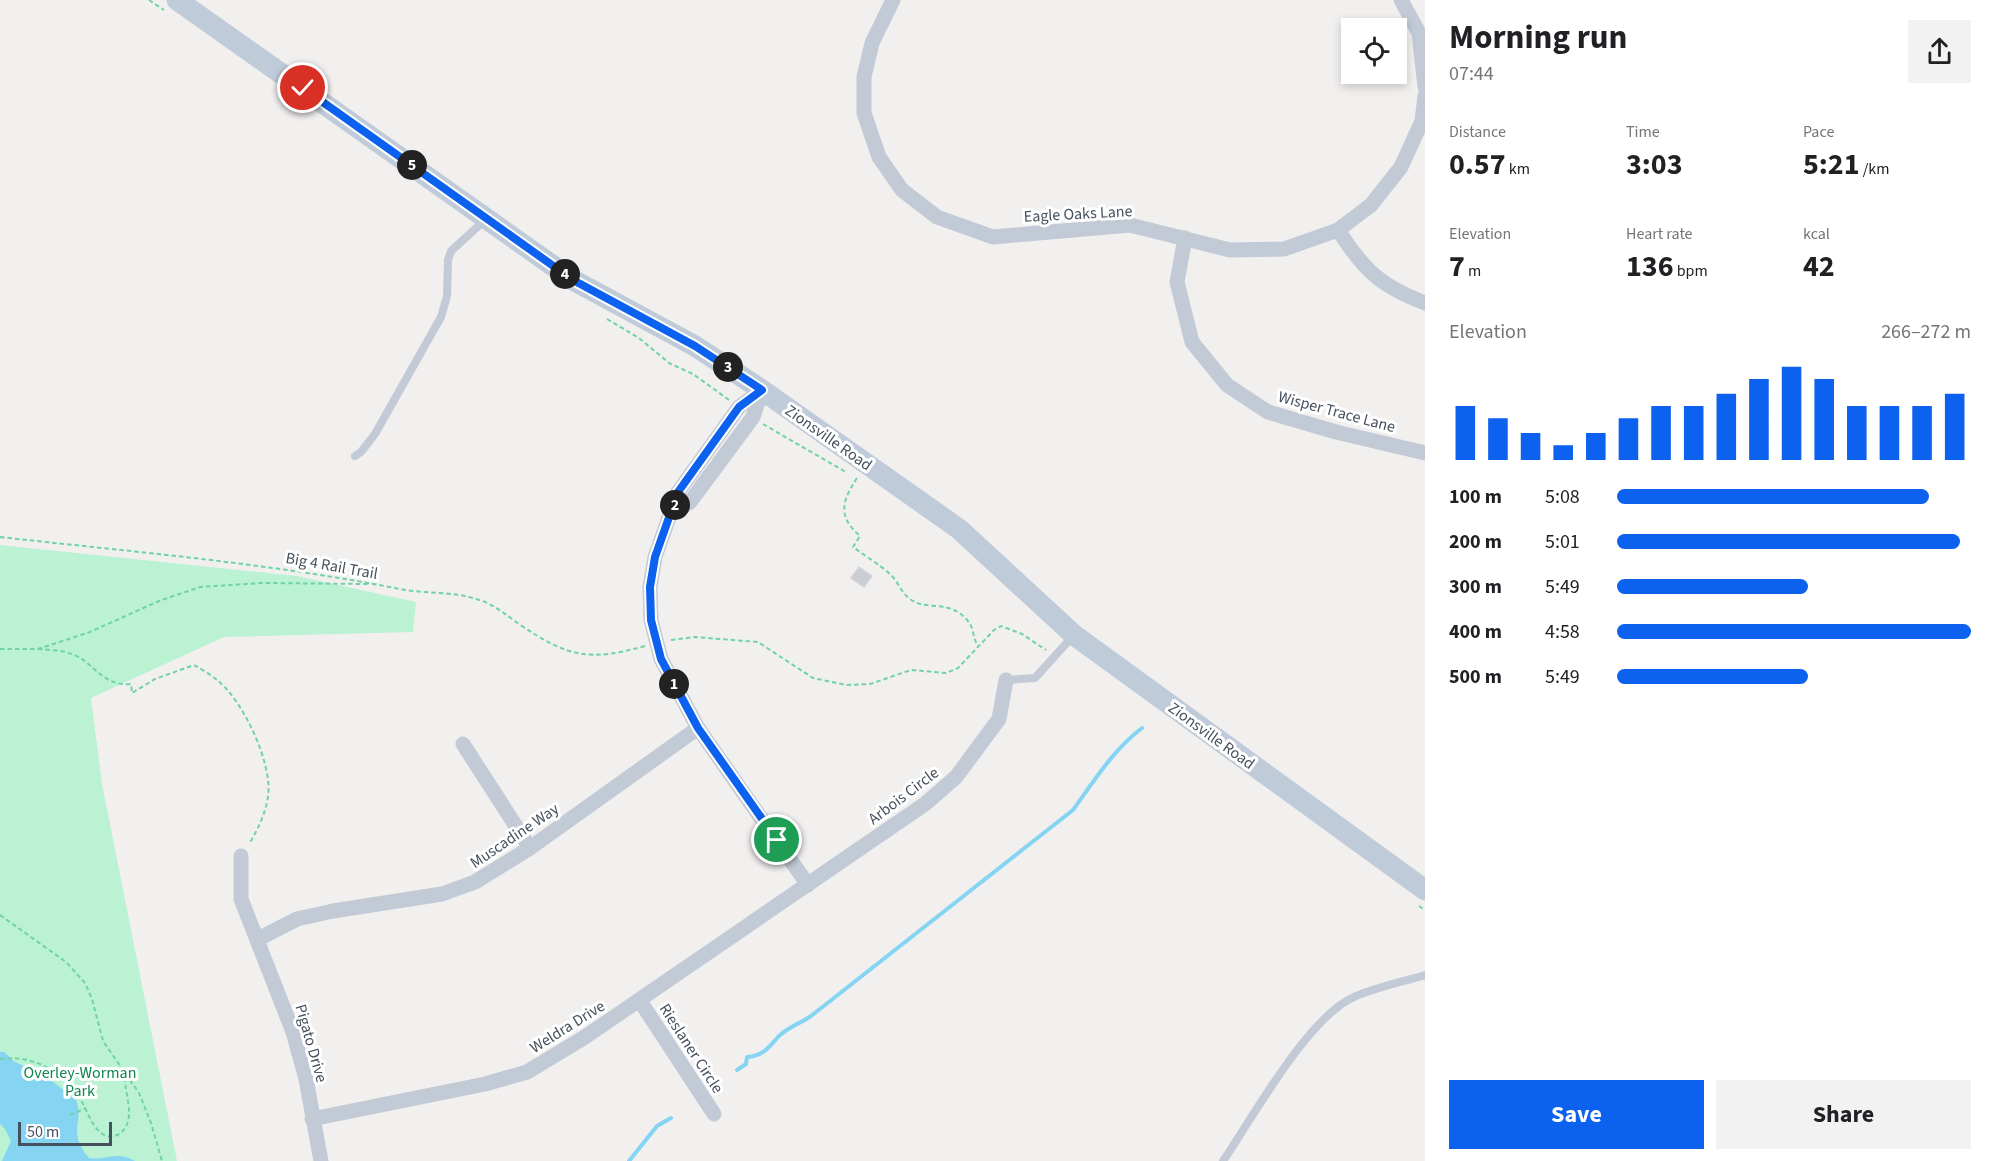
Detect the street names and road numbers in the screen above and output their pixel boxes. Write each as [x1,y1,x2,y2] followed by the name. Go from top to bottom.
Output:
[1023,200,1133,228] street label: Eagle Oaks Lane
[1276,386,1398,438] street label: Wisper Trace Lane
[780,400,876,476] street label: Zionsville Road
[284,547,380,585] street label: Big 4 Rail Trail
[1164,697,1259,775] street label: Zionsville Road
[864,762,944,830] street label: Arbois Circle
[466,798,564,874] street label: Muscadine Way
[526,995,609,1059] street label: Weldra Drive
[654,999,728,1098] street label: Rieslaner Circle
[289,1002,333,1085] street label: Pigato Drive

